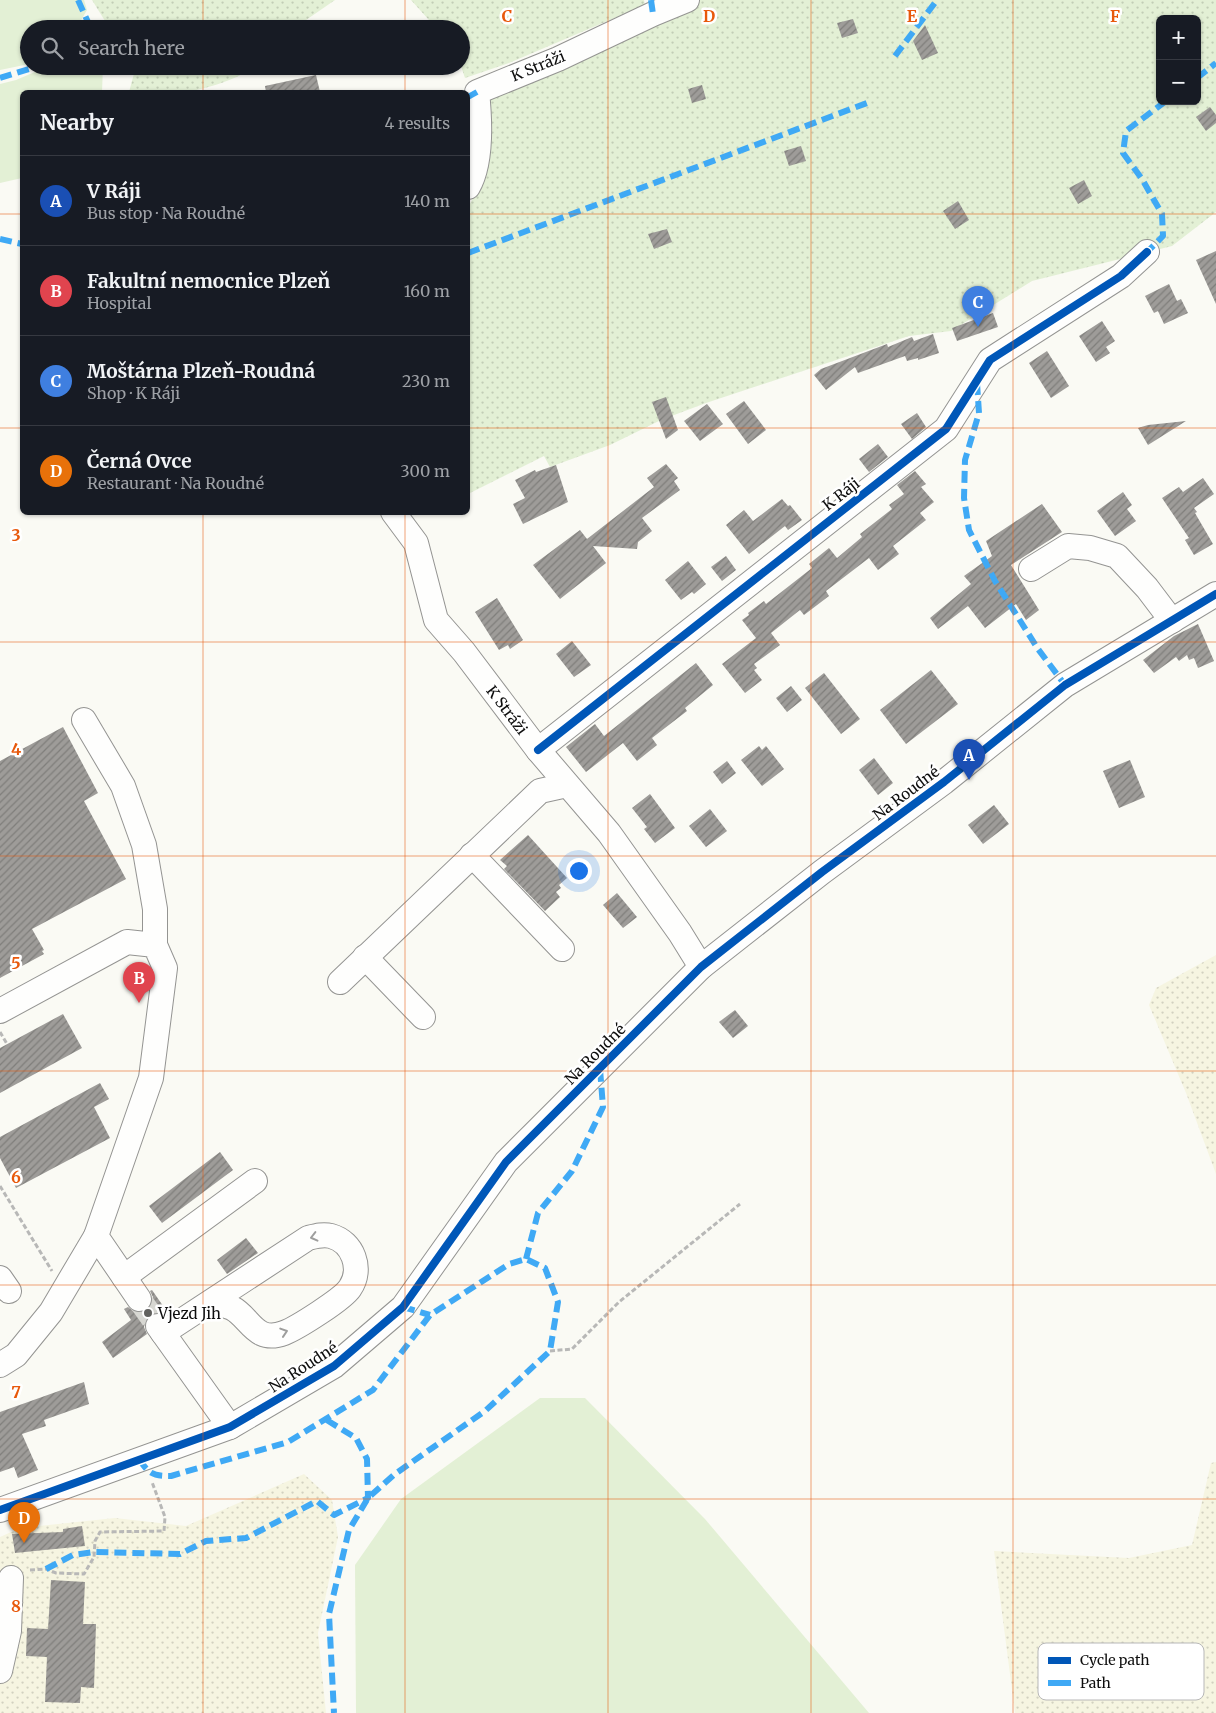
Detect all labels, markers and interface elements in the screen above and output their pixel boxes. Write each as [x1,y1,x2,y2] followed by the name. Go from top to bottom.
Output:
[502,6,512,26] text: C
[703,6,715,26] text: D
[907,6,918,26] text: E
[1110,6,1120,26] text: F
[1156,15,1201,105] map controls
[1156,15,1201,60] button: +
[20,20,470,75] search box
[38,34,66,62] icon: search
[78,36,185,60] text: Search here
[508,47,568,85] street label: K Stráži
[1156,60,1201,105] button: −
[40,109,114,136] text: Nearby
[384,113,450,133] text: 4 results
[87,179,141,203] text: V Ráji
[50,191,62,211] text: A
[404,191,450,211] text: 140 m
[87,203,245,223] text: Bus stop · Na Roudné
[87,269,330,293] text: Fakultní nemocnice Plzeň
[50,281,62,301] text: B
[404,281,450,301] text: 160 m
[962,286,994,327] pin: C
[87,293,151,313] text: Hospital
[87,359,315,383] text: Moštárna Plzeň-Roudná
[51,371,61,391] text: C
[402,371,450,391] text: 230 m
[87,383,180,403] text: Shop · K Ráji
[87,449,191,473] text: Černá Ovce
[50,461,62,481] text: D
[401,461,450,481] text: 300 m
[87,473,264,493] text: Restaurant · Na Roudné
[819,474,863,514] street label: K Ráji
[11,525,21,545] text: 3
[482,682,532,738] street label: K Stráži
[11,739,21,759] text: 4
[953,739,985,780] pin: A
[869,762,943,824] street label: Na Roudné
[566,858,592,884] your location
[11,953,21,973] text: 5
[123,962,155,1003] pin: B
[561,1019,630,1088] street label: Na Roudné
[11,1167,21,1187] text: 6
[310,1231,318,1242] one-way arrow
[157,1304,221,1323] place label: Vjezd Jih
[142,1307,154,1319] marker: Vjezd Jih
[279,1328,288,1338] one-way arrow
[265,1338,341,1396] street label: Na Roudné
[11,1382,21,1402] text: 7
[8,1502,40,1543] pin: D
[11,1596,21,1616] text: 8
[1038,1643,1204,1700] legend
[1080,1651,1150,1669] text: Cycle path
[1080,1674,1111,1692] text: Path

